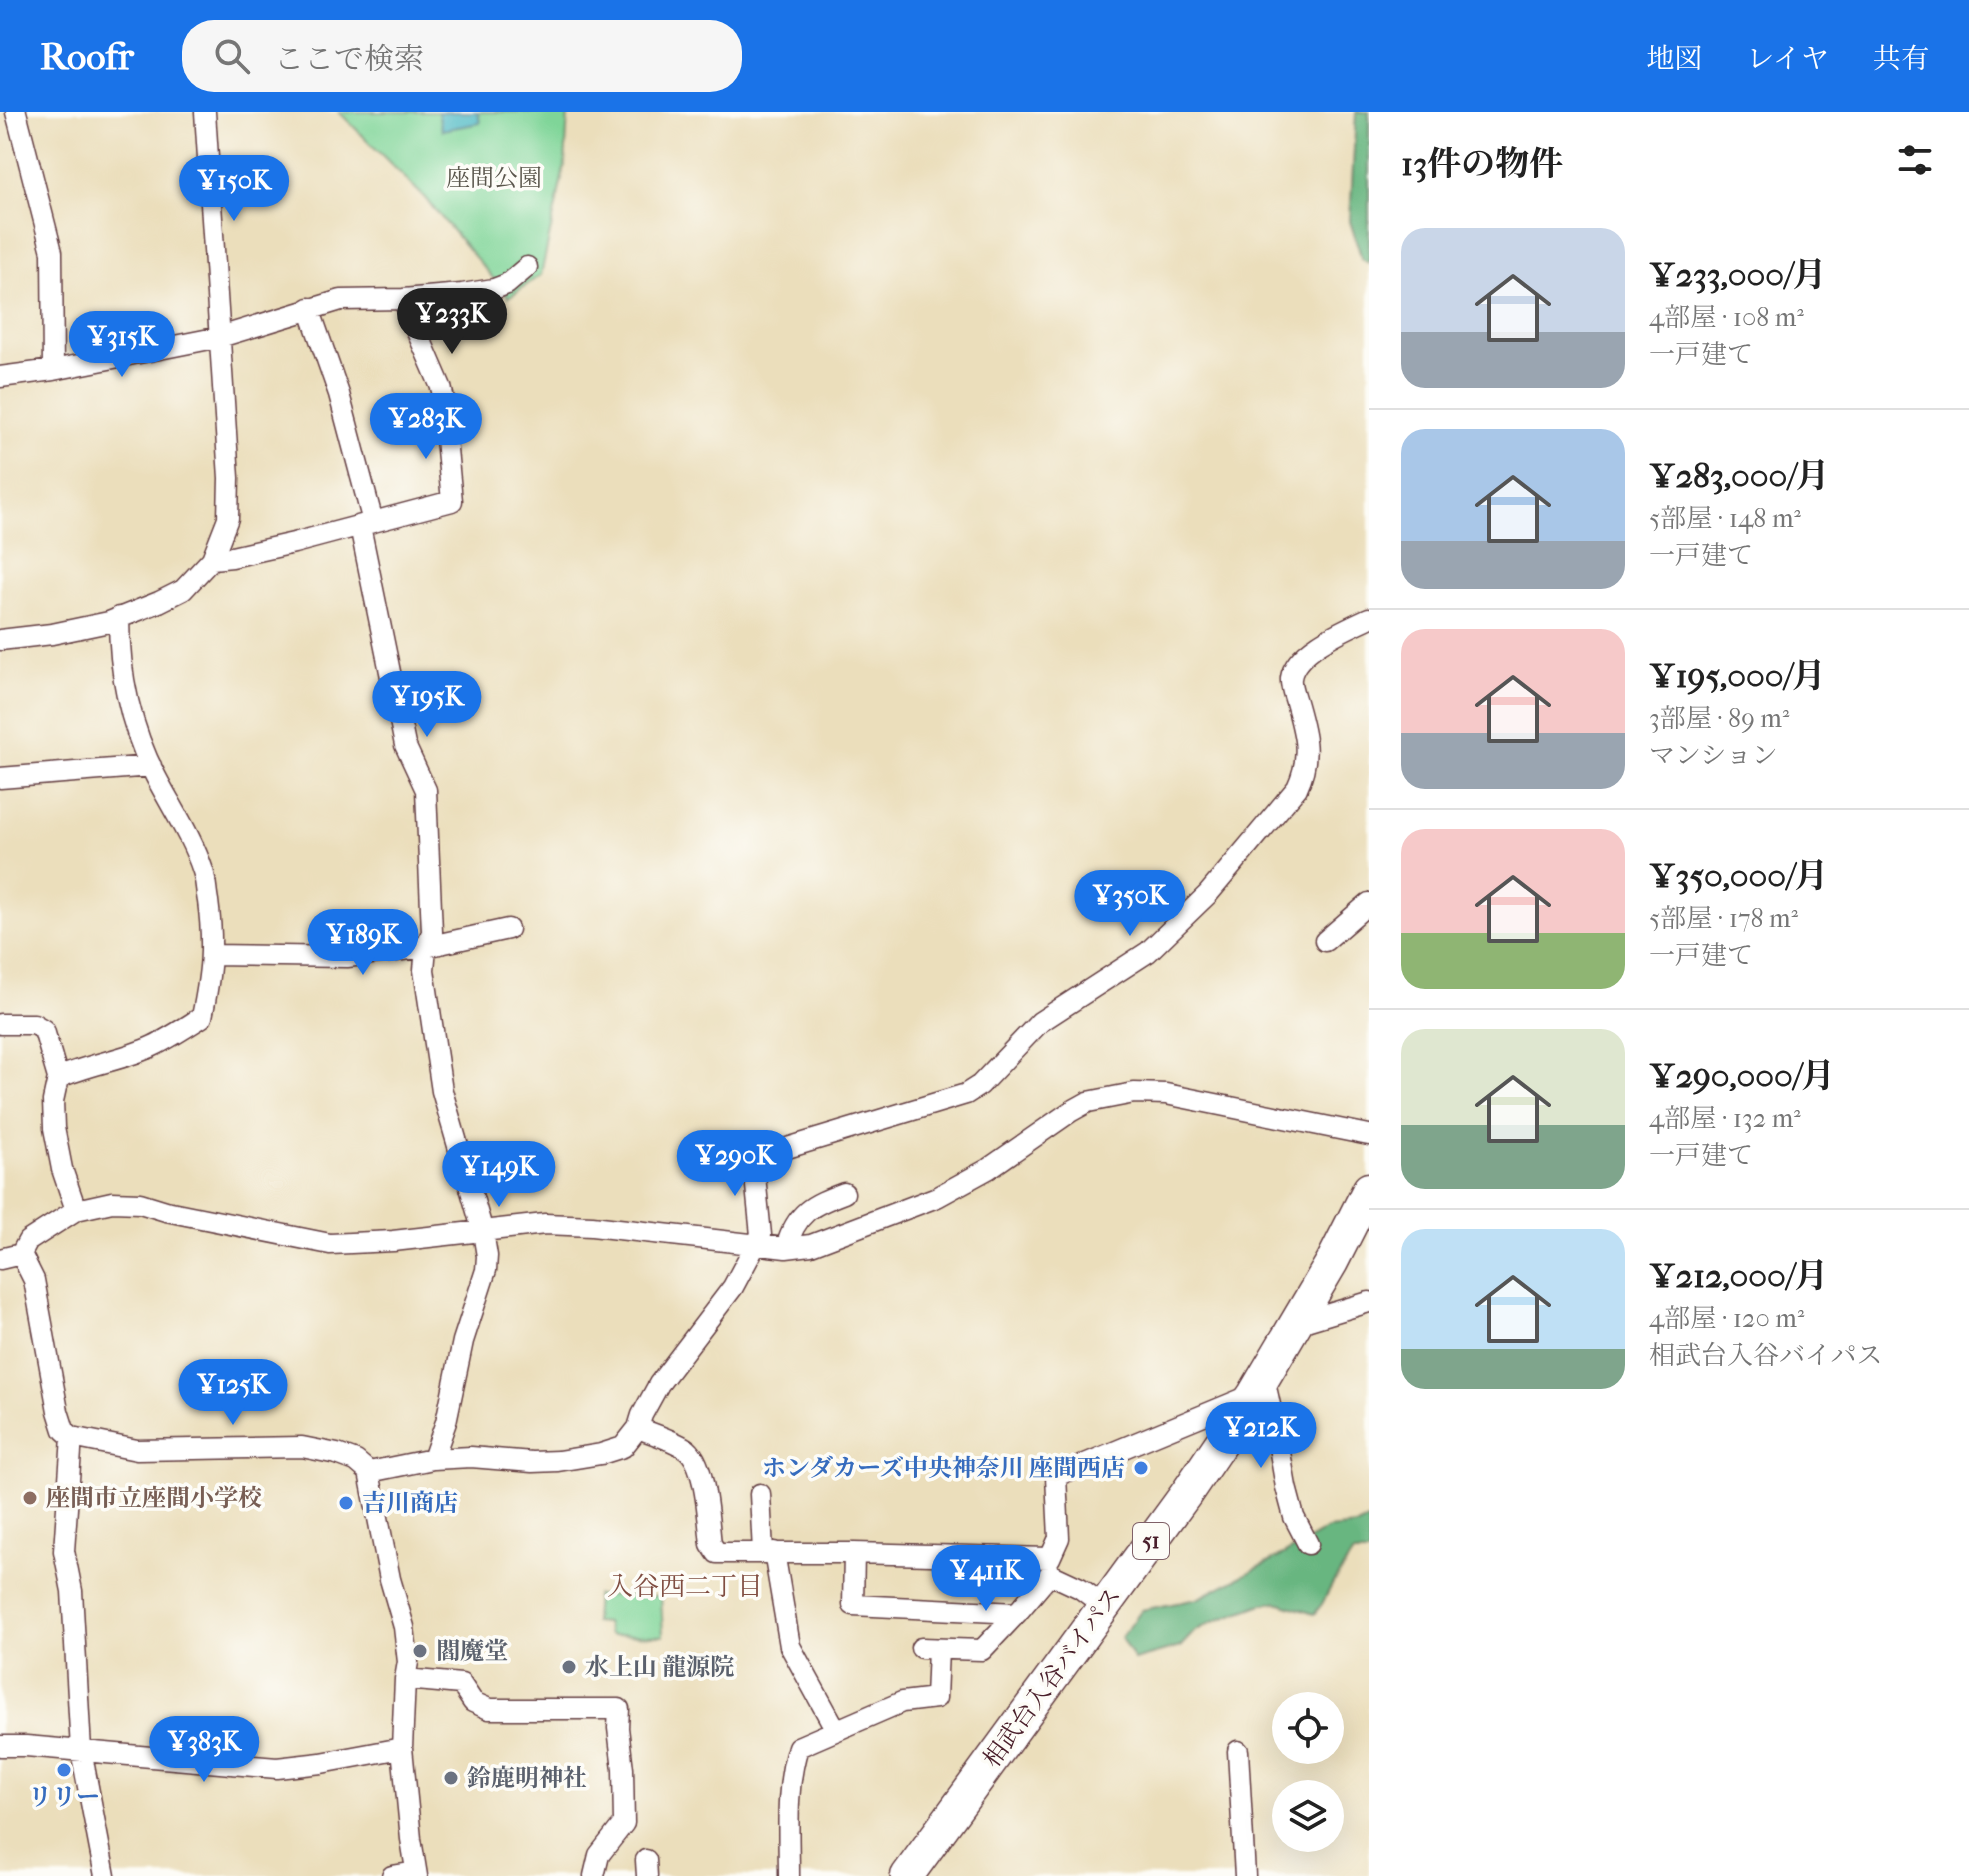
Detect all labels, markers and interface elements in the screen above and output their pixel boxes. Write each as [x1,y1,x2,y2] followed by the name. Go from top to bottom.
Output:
[182,20,742,92] search box
[40,34,134,79] text: Roofr
[210,34,254,78] icon: search
[274,42,424,77] text: ここで検索
[1646,42,1702,75] text: 地図
[1746,42,1829,75] text: レイヤ
[1873,42,1929,75] text: 共有
[1893,138,1937,182] icon: filters
[1401,144,1563,184] text: 13件の物件
[178,155,290,223] pin: ¥150K
[446,164,542,192] park label: 座間公園
[197,165,271,196] text: ¥150K
[1649,255,1826,295] text: ¥233,000/月
[1465,260,1561,356] icon: home
[396,288,508,356] pin: ¥233K
[415,298,489,329] text: ¥233K
[1649,302,1804,333] text: 4部屋 · 108 m²
[66,311,178,379] pin: ¥315K
[87,321,157,352] text: ¥315K
[1649,339,1753,370] text: 一戸建て
[370,393,482,461] pin: ¥283K
[388,403,464,434] text: ¥283K
[1649,456,1830,496] text: ¥283,000/月
[1465,461,1561,557] icon: home
[1649,503,1801,534] text: 5部屋 · 148 m²
[1649,540,1753,571] text: 一戸建て
[1649,656,1826,696] text: ¥195,000/月
[1465,661,1561,757] icon: home
[371,671,483,739] pin: ¥195K
[390,681,464,712] text: ¥195K
[1649,703,1789,734] text: 3部屋 · 89 m²
[1649,740,1778,771] text: マンション
[1649,856,1828,896] text: ¥350,000/月
[1465,861,1561,957] icon: home
[1074,870,1186,938] pin: ¥350K
[1092,880,1168,911] text: ¥350K
[1649,903,1798,934] text: 5部屋 · 178 m²
[307,909,419,977] pin: ¥189K
[325,919,401,950] text: ¥189K
[1649,940,1753,971] text: 一戸建て
[1649,1056,1835,1096] text: ¥290,000/月
[1465,1061,1561,1157] icon: home
[1649,1103,1801,1134] text: 4部屋 · 132 m²
[679,1130,791,1198] pin: ¥290K
[695,1140,775,1171] text: ¥290K
[1649,1140,1753,1171] text: 一戸建て
[443,1141,555,1209] pin: ¥149K
[460,1151,538,1182] text: ¥149K
[1649,1256,1828,1296] text: ¥212,000/月
[1465,1261,1561,1357] icon: home
[1649,1303,1804,1334] text: 4部屋 · 120 m²
[1649,1340,1882,1371] text: 相武台入谷バイパス
[177,1359,289,1427] pin: ¥125K
[197,1369,270,1400] text: ¥125K
[1205,1402,1317,1470] pin: ¥212K
[1223,1412,1299,1443] text: ¥212K
[762,1454,1125,1482] place label: ホンダカーズ中央神奈川 座間西店
[1132,1459,1150,1477] marker: ホンダカーズ中央神奈川 座間西店
[46,1484,262,1512] place label: 座間市立座間小学校
[21,1489,39,1507] marker: 座間市立座間小学校
[362,1489,458,1517] place label: 吉川商店
[337,1494,355,1512] marker: 吉川商店
[1133,1523,1169,1559] road number: 51
[930,1545,1042,1613] pin: ¥411K
[949,1555,1023,1586] text: ¥411K
[607,1571,763,1602] district label: 入谷西二丁目
[977,1582,1127,1772] street label: 相武台入谷バイパス
[436,1637,508,1665] place label: 閻魔堂
[411,1642,429,1660] marker: 閻魔堂
[585,1653,734,1681] place label: 水上山 龍源院
[560,1658,578,1676] marker: 水上山 龍源院
[1272,1692,1344,1852] map controls
[1272,1692,1344,1764] button: locate
[148,1716,260,1784] pin: ¥383K
[167,1726,241,1757] text: ¥383K
[55,1761,73,1779] marker: リリー
[467,1764,587,1792] place label: 鈴鹿明神社
[442,1769,460,1787] marker: 鈴鹿明神社
[1272,1780,1344,1852] button: layers
[28,1783,100,1811] place label: リリー

